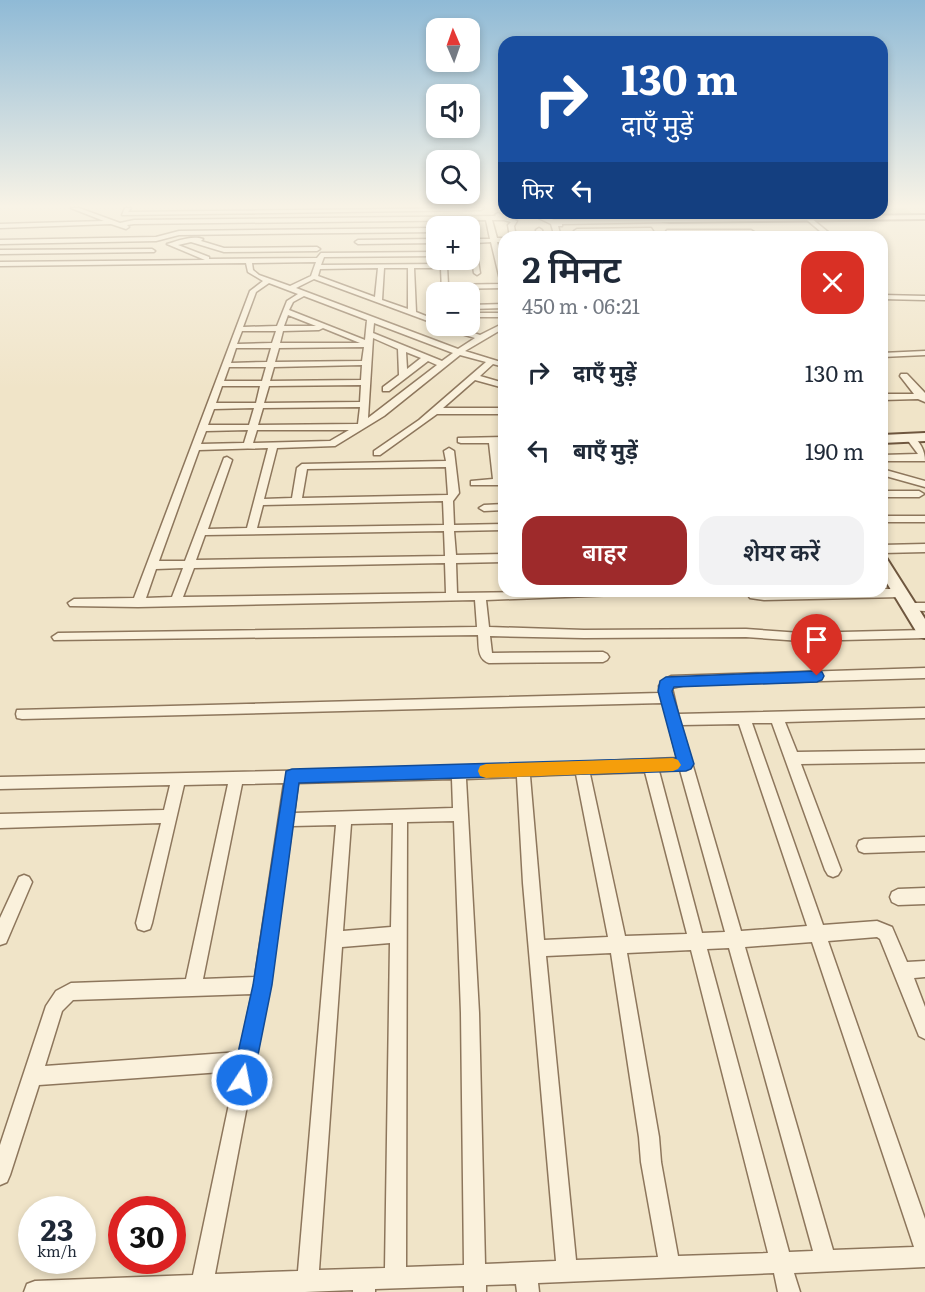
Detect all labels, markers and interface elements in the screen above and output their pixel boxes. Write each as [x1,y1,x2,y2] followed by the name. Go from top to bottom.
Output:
[426,18,480,72] north arrow
[426,18,480,336] map controls
[621,46,738,108] text: 130 m
[522,60,600,138] icon: right
[426,84,480,138] button: sound
[621,103,693,143] text: दाएँ मुड़ें
[426,150,480,204] button: search
[522,173,554,206] text: फिर
[566,174,599,207] icon: left
[426,216,480,270] button: +
[522,241,621,294] text: 2 मिनट
[801,251,864,314] button: close
[426,282,480,336] button: −
[522,290,640,320] text: 450 m · 06:21
[573,355,636,388] text: दाएँ मुड़ें
[522,356,555,389] icon: right
[805,356,864,389] text: 130 m
[573,433,638,466] text: बाएँ मुड़ें
[522,434,555,467] icon: left
[805,434,864,467] text: 190 m
[522,516,687,585] button: बाहर
[699,516,864,585] button: शेयर करें
[791,614,842,676] pin
[800,623,833,656] icon: arrive
[210,1048,274,1112] position arrow
[108,1196,186,1274] speed limit sign: 30
[41,1206,73,1250] text: 23
[37,1239,77,1262] text: km/h

